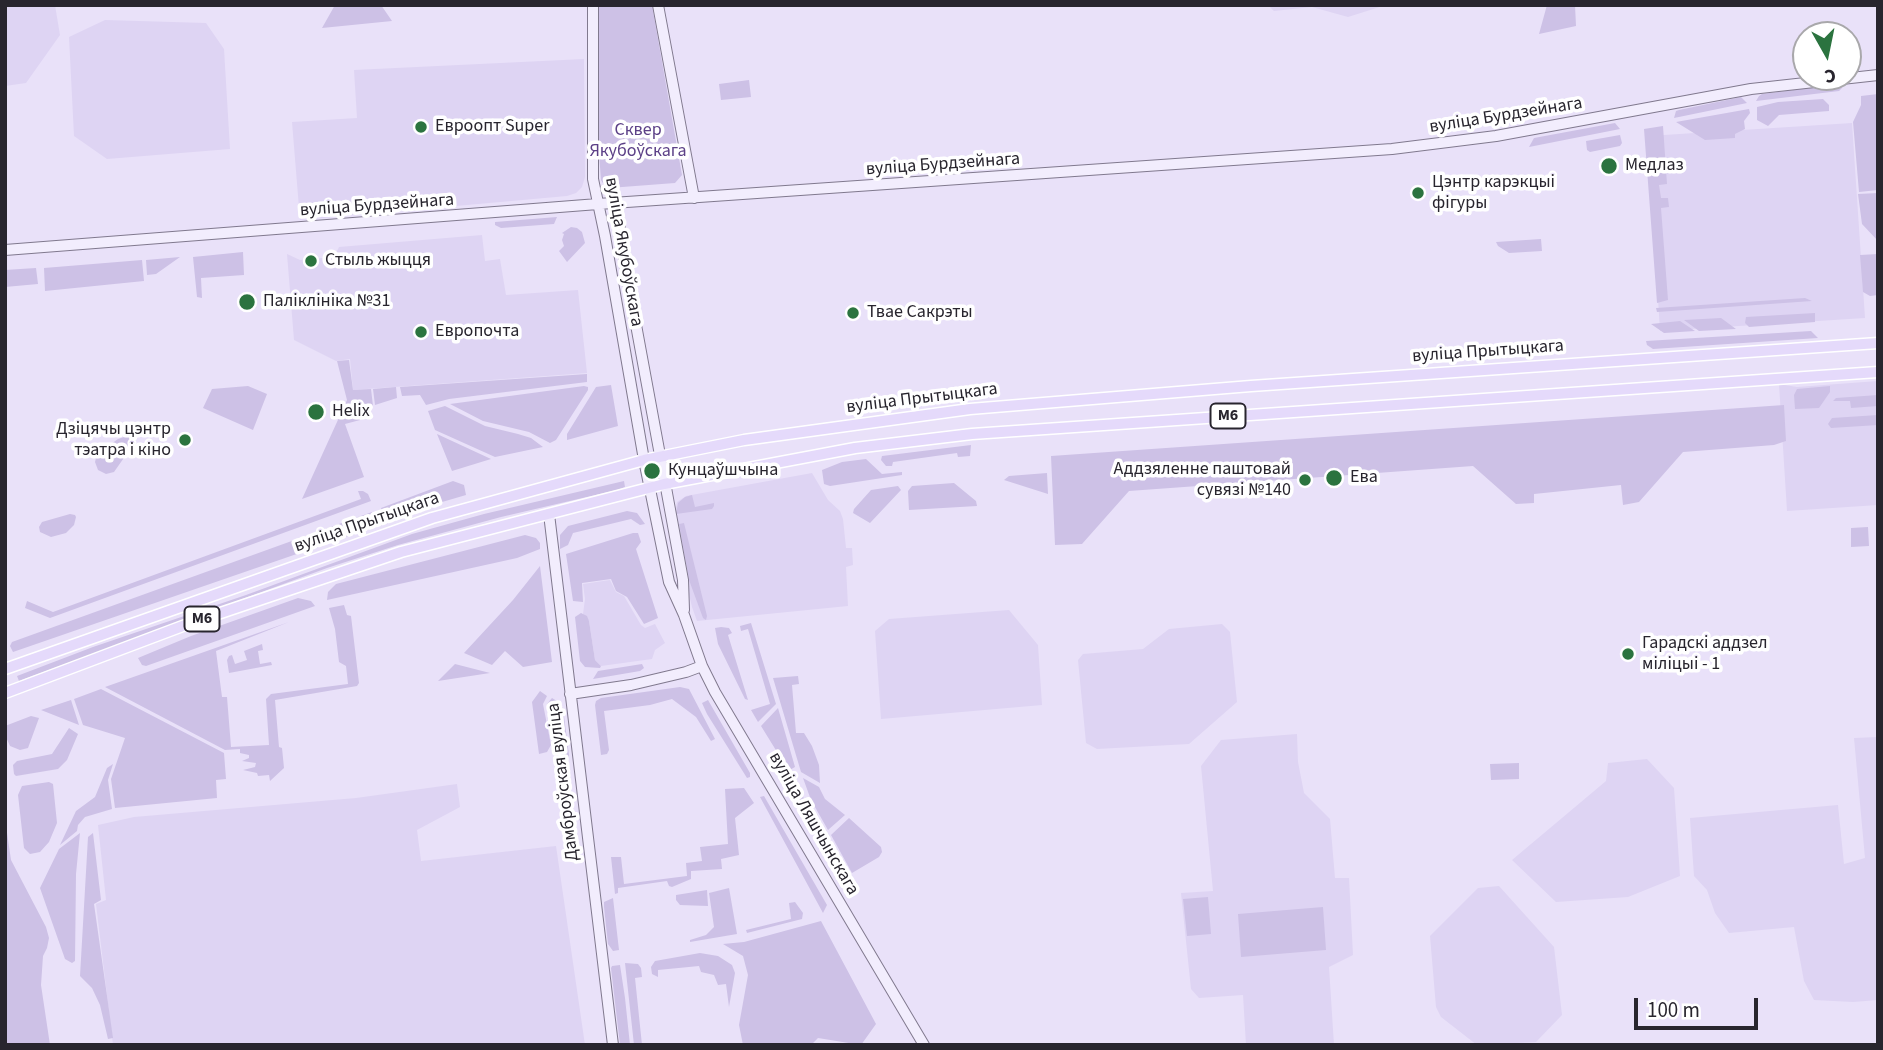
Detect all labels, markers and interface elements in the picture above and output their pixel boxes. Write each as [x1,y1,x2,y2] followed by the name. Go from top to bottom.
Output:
[1792,21,1862,91] north arrow
[1822,61,1838,89] text: С
[1428,93,1584,139] street label: вуліца Бурдзейнага
[435,116,550,138] place label: Евроопт Super
[413,119,429,135] marker: Евроопт Super
[589,120,687,162] park label: Сквер Якубоўскага
[865,149,1021,181] street label: вуліца Бурдзейнага
[1625,155,1684,177] place label: Медлаз
[1599,156,1619,176] marker: Медлаз
[1432,172,1555,214] place label: Цэнтр карэкцыі фігуры
[599,176,647,328] street label: вуліца Якубоўскага
[1410,185,1426,201] marker: Цэнтр карэкцыі фігуры
[299,190,455,222] street label: вуліца Бурдзейнага
[325,250,431,272] place label: Стыль жыцця
[303,253,319,269] marker: Стыль жыцця
[263,291,390,313] place label: Паліклініка №31
[237,292,257,312] marker: Паліклініка №31
[867,302,973,324] place label: Твае Сакрэты
[845,305,861,321] marker: Твае Сакрэты
[435,321,519,343] place label: Европочта
[413,324,429,340] marker: Европочта
[1411,336,1565,368] street label: вуліца Прытыцкага
[845,379,999,419] street label: вуліца Прытыцкага
[332,401,370,423] place label: Helix
[306,402,326,422] marker: Helix
[1210,404,1246,428] road number: М6
[56,419,171,462] place label: Дзіцячы цэнтр тэатра і кіно
[177,432,193,448] marker: Дзіцячы цэнтр тэатра і кіно
[1114,459,1291,502] place label: Аддзяленне паштовай сувязі №140
[668,460,778,482] place label: Кунцаўшчына
[642,461,662,481] marker: Кунцаўшчына
[1350,467,1378,489] place label: Ева
[1324,468,1344,488] marker: Ева
[1297,472,1313,488] marker: Аддзяленне паштовай сувязі №140
[292,488,442,558] street label: вуліца Прытыцкага
[184,606,220,632] road number: М6
[1642,633,1768,676] place label: Гарадскі аддзел міліцыі - 1
[1620,646,1636,662] marker: Гарадскі аддзел міліцыі - 1
[544,702,584,862] street label: Дамброўская вуліца
[763,749,863,899] street label: вуліца Ляшчынскага
[1638,984,1762,1028] scale bar
[1647,995,1700,1025] text: 100 m

